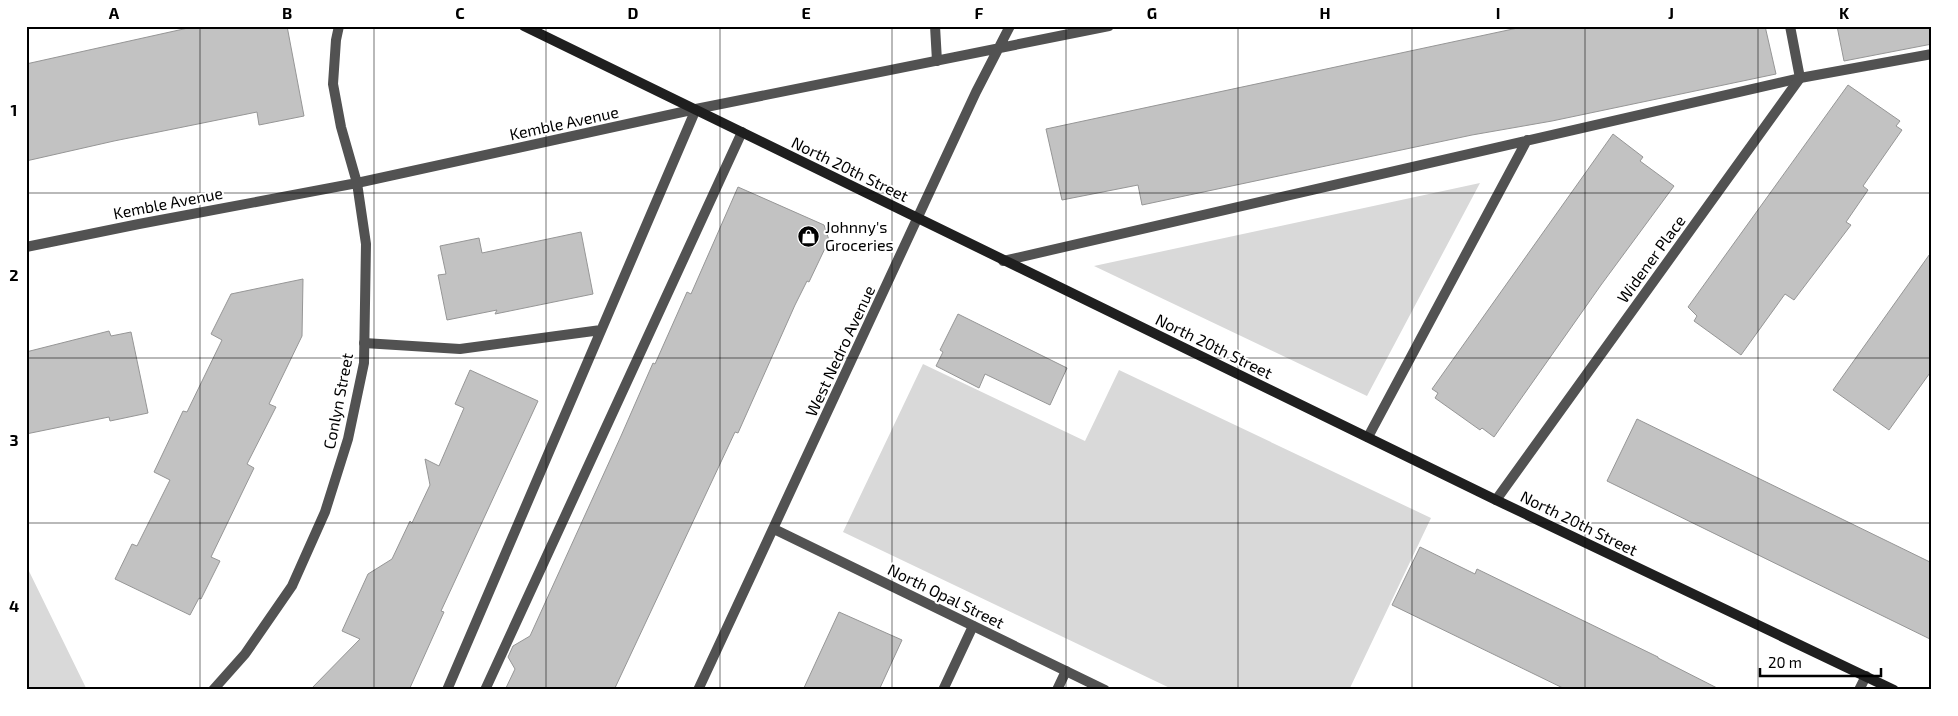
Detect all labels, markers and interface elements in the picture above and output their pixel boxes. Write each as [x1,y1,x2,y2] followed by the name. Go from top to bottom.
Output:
[109,3,120,22] text: A
[282,3,292,22] text: B
[455,3,465,22] text: C
[628,3,639,22] text: D
[801,3,811,22] text: E
[975,3,984,22] text: F
[1147,3,1157,22] text: G
[1319,3,1331,22] text: H
[1496,3,1500,22] text: I
[1668,3,1674,22] text: J
[1839,3,1850,22] text: K
[11,100,17,119] text: 1
[508,102,620,143] street label: Kemble Avenue
[789,132,912,205] street label: North 20th Street
[112,183,224,222] street label: Kemble Avenue
[1612,211,1689,306] street label: Widener Place
[825,217,894,254] place label: Johnny's Groceries
[797,224,821,248] shop icon: Johnny's Groceries
[9,265,19,284] text: 2
[801,282,878,419] street label: West Nedro Avenue
[1153,309,1276,382] street label: North 20th Street
[319,351,356,451] street label: Conlyn Street
[9,430,19,449] text: 3
[1518,486,1641,559] street label: North 20th Street
[885,559,1007,632] street label: North Opal Street
[9,596,19,615] text: 4
[1760,646,1882,678] scale bar
[1768,653,1802,671] text: 20 m

